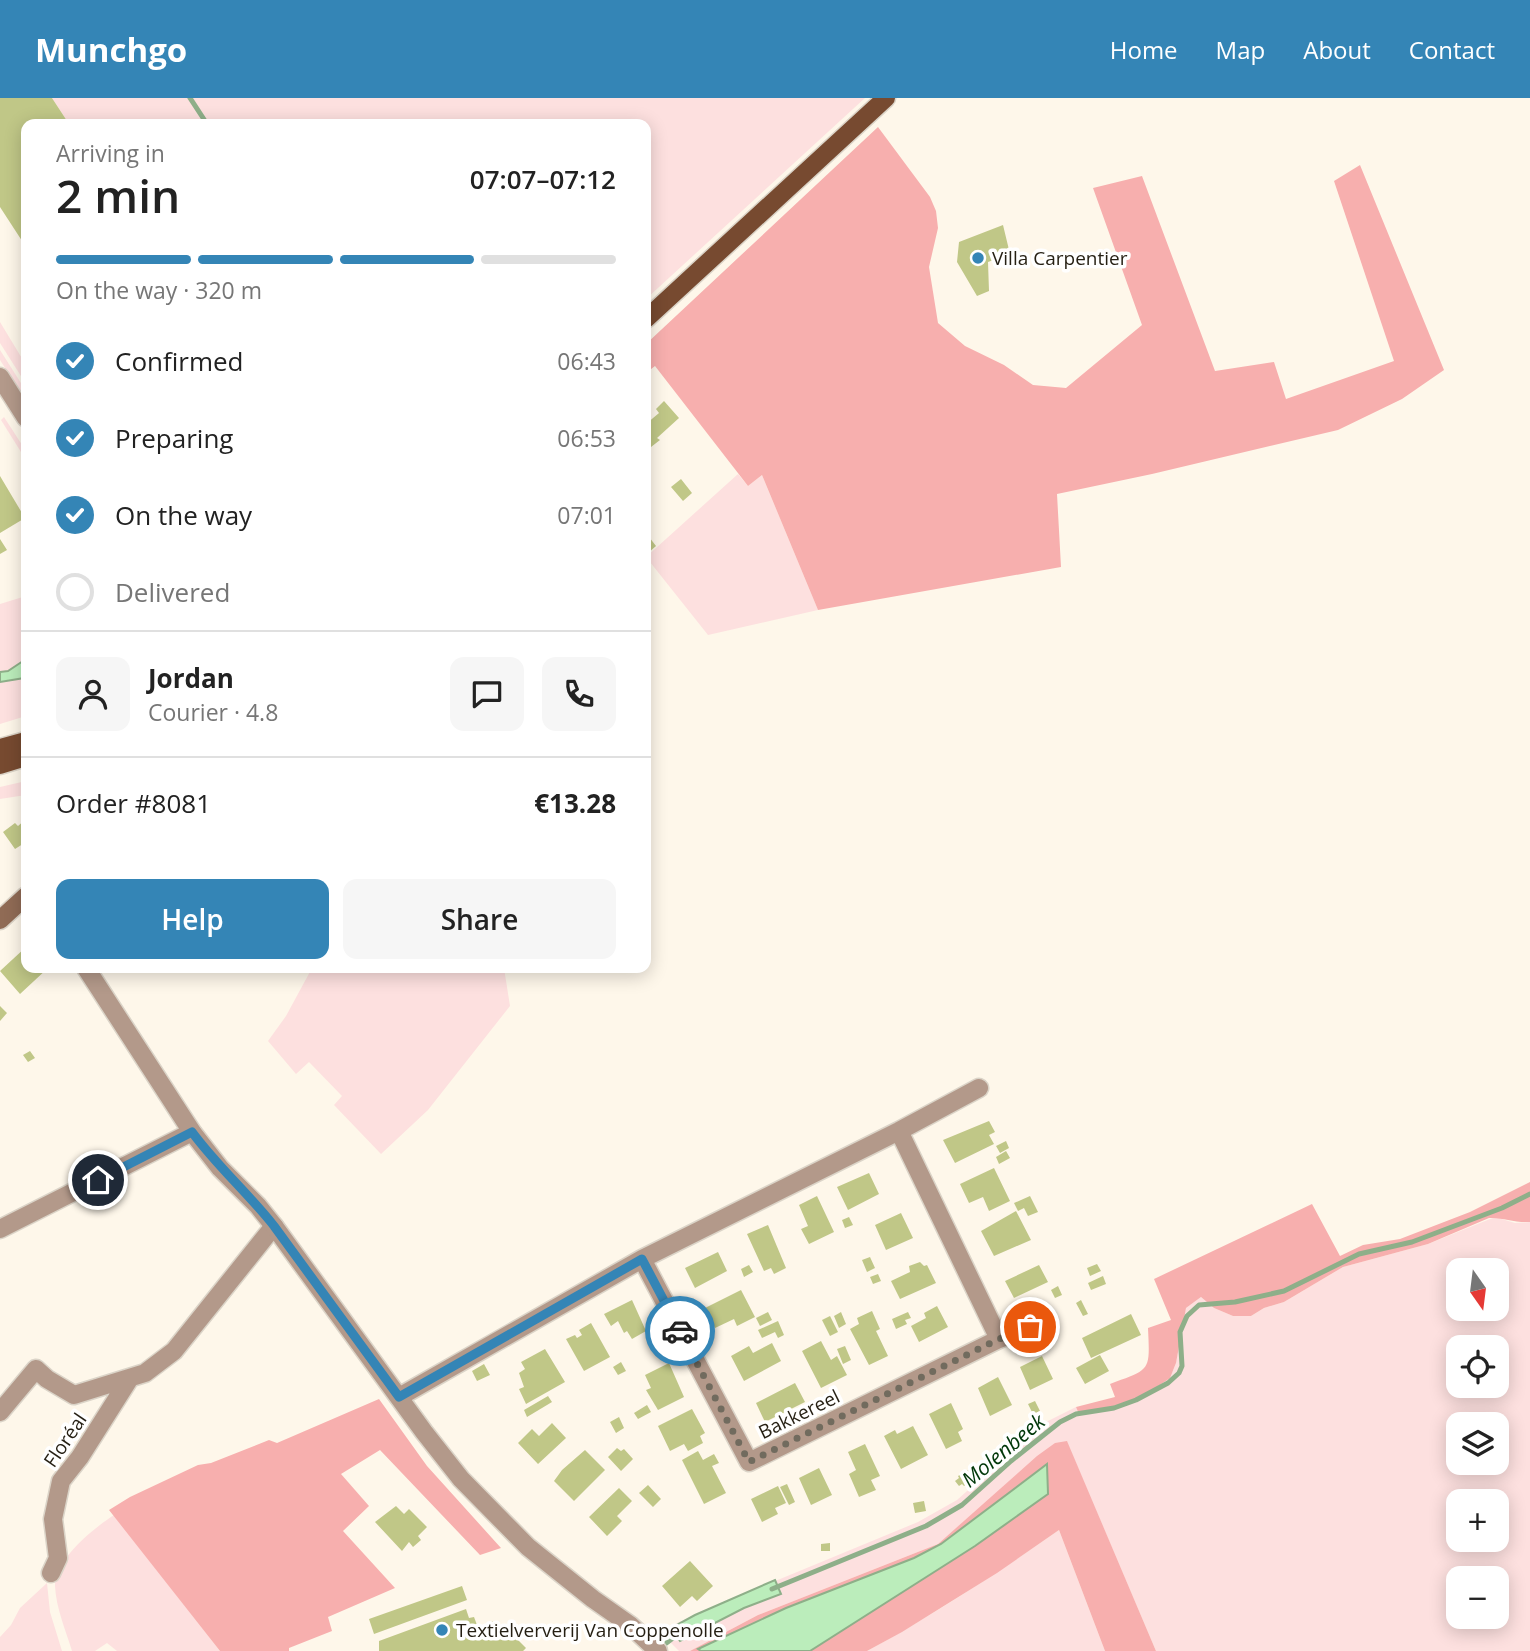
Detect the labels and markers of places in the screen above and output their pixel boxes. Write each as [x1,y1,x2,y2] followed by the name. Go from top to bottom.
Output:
[992,245,1128,271] place label: Villa Carpentier
[970,250,986,266] marker: Villa Carpentier
[68,1150,128,1210] pin
[1000,1297,1060,1357] pin
[456,1617,724,1643] place label: Textielververij Van Coppenolle
[434,1622,450,1638] marker: Textielververij Van Coppenolle

